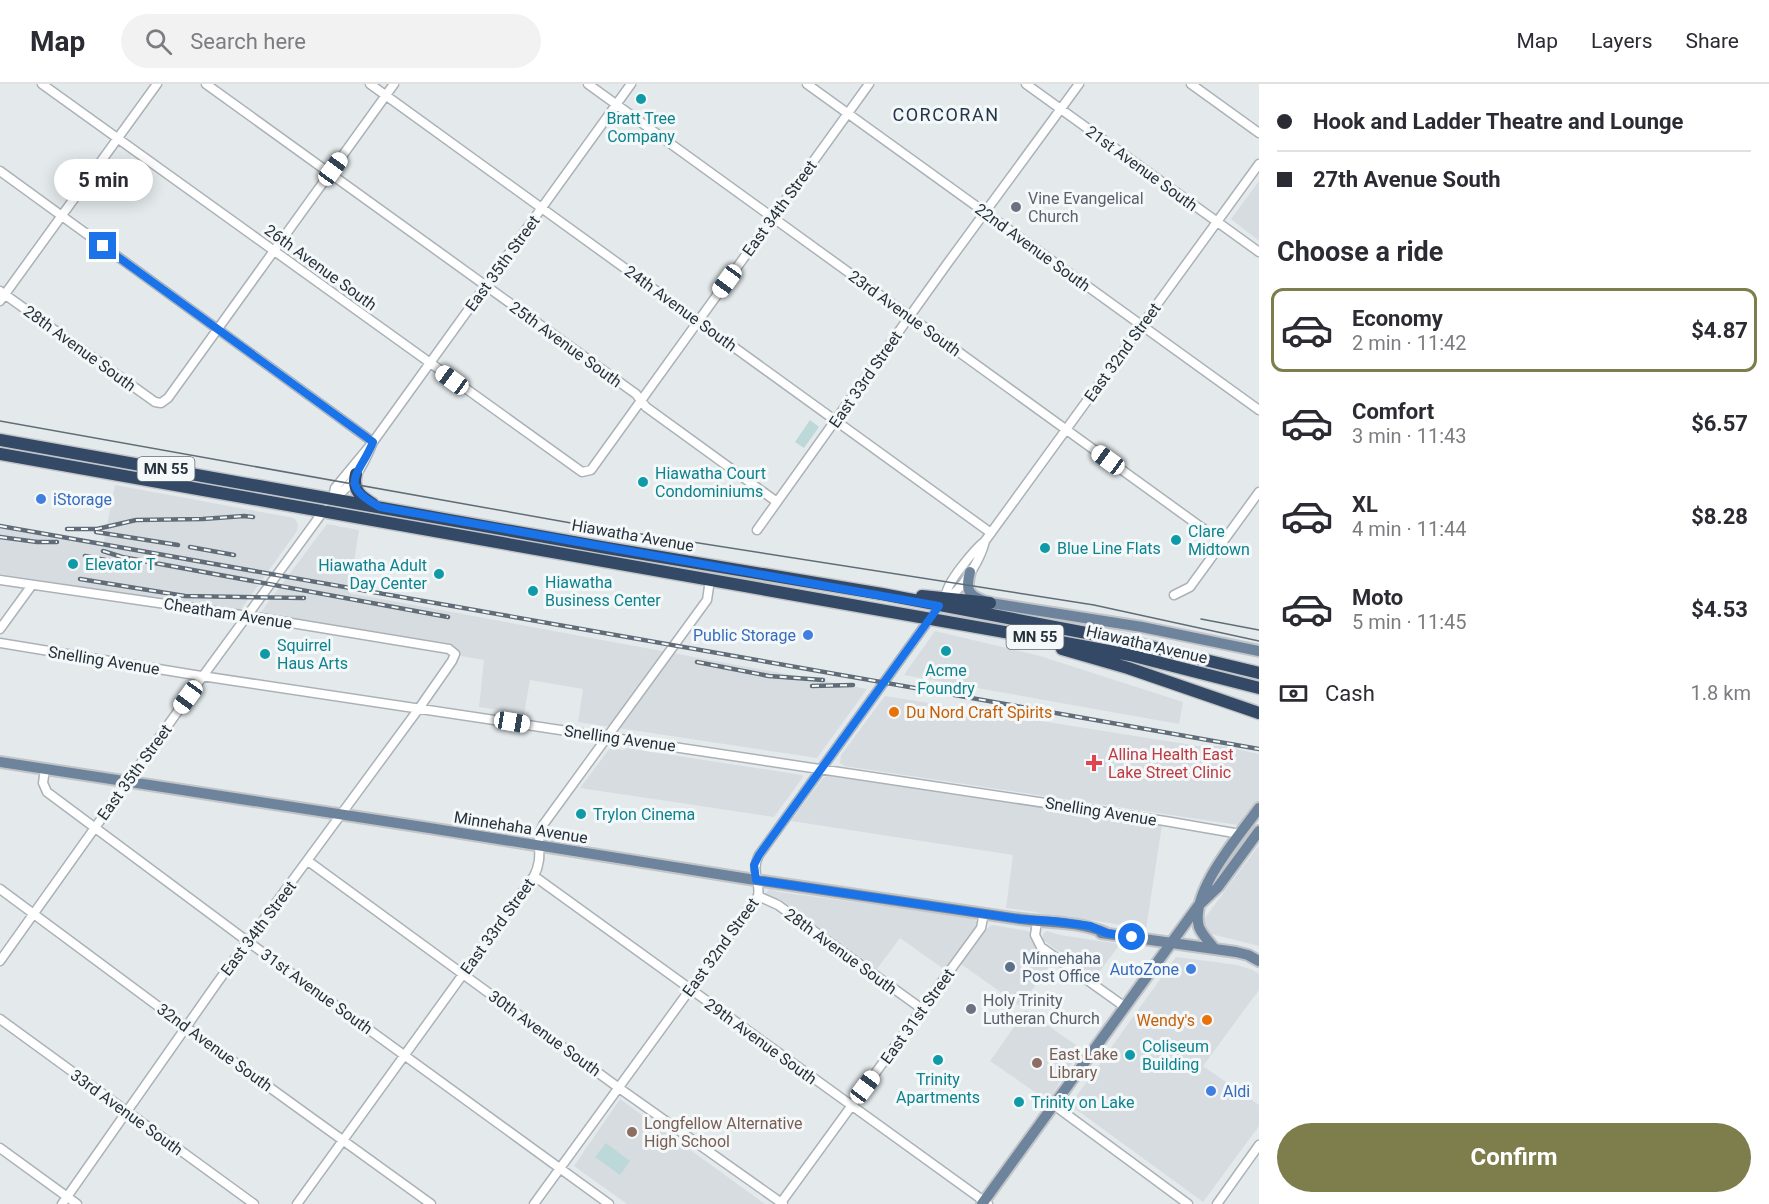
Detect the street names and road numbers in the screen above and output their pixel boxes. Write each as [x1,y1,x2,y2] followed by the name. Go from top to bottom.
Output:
[1082,122,1201,215] street label: 21st Avenue South
[738,157,820,260] street label: East 34th Street
[971,199,1094,296] street label: 22nd Avenue South
[461,212,543,315] street label: East 35th Street
[261,220,380,314] street label: 26th Avenue South
[621,261,740,355] street label: 24th Avenue South
[845,266,965,360] street label: 23rd Avenue South
[506,297,625,391] street label: 25th Avenue South
[1080,299,1165,405] street label: East 32nd Street
[20,301,139,395] street label: 28th Avenue South
[825,327,906,431] street label: East 33rd Street
[138,457,195,481] road number: MN 55
[570,515,696,556] street label: Hiawatha Avenue
[162,594,293,633] street label: Cheatham Avenue
[1084,621,1209,668] street label: Hiawatha Avenue
[1006,625,1064,649] road number: MN 55
[47,642,161,679] street label: Snelling Avenue
[93,721,175,824] street label: East 35th Street
[563,721,677,756] street label: Snelling Avenue
[1044,793,1158,830] street label: Snelling Avenue
[453,808,589,847] street label: Minnehaha Avenue
[456,875,539,978] street label: East 33rd Street
[217,877,300,979] street label: East 34th Street
[678,894,763,1000] street label: East 32nd Street
[781,904,900,998] street label: 28th Avenue South
[257,945,376,1038] street label: 31st Avenue South
[877,965,958,1068] street label: East 31st Street
[485,986,604,1080] street label: 30th Avenue South
[701,994,820,1088] street label: 29th Avenue South
[153,999,276,1096] street label: 32nd Avenue South
[67,1065,187,1159] street label: 33rd Avenue South

